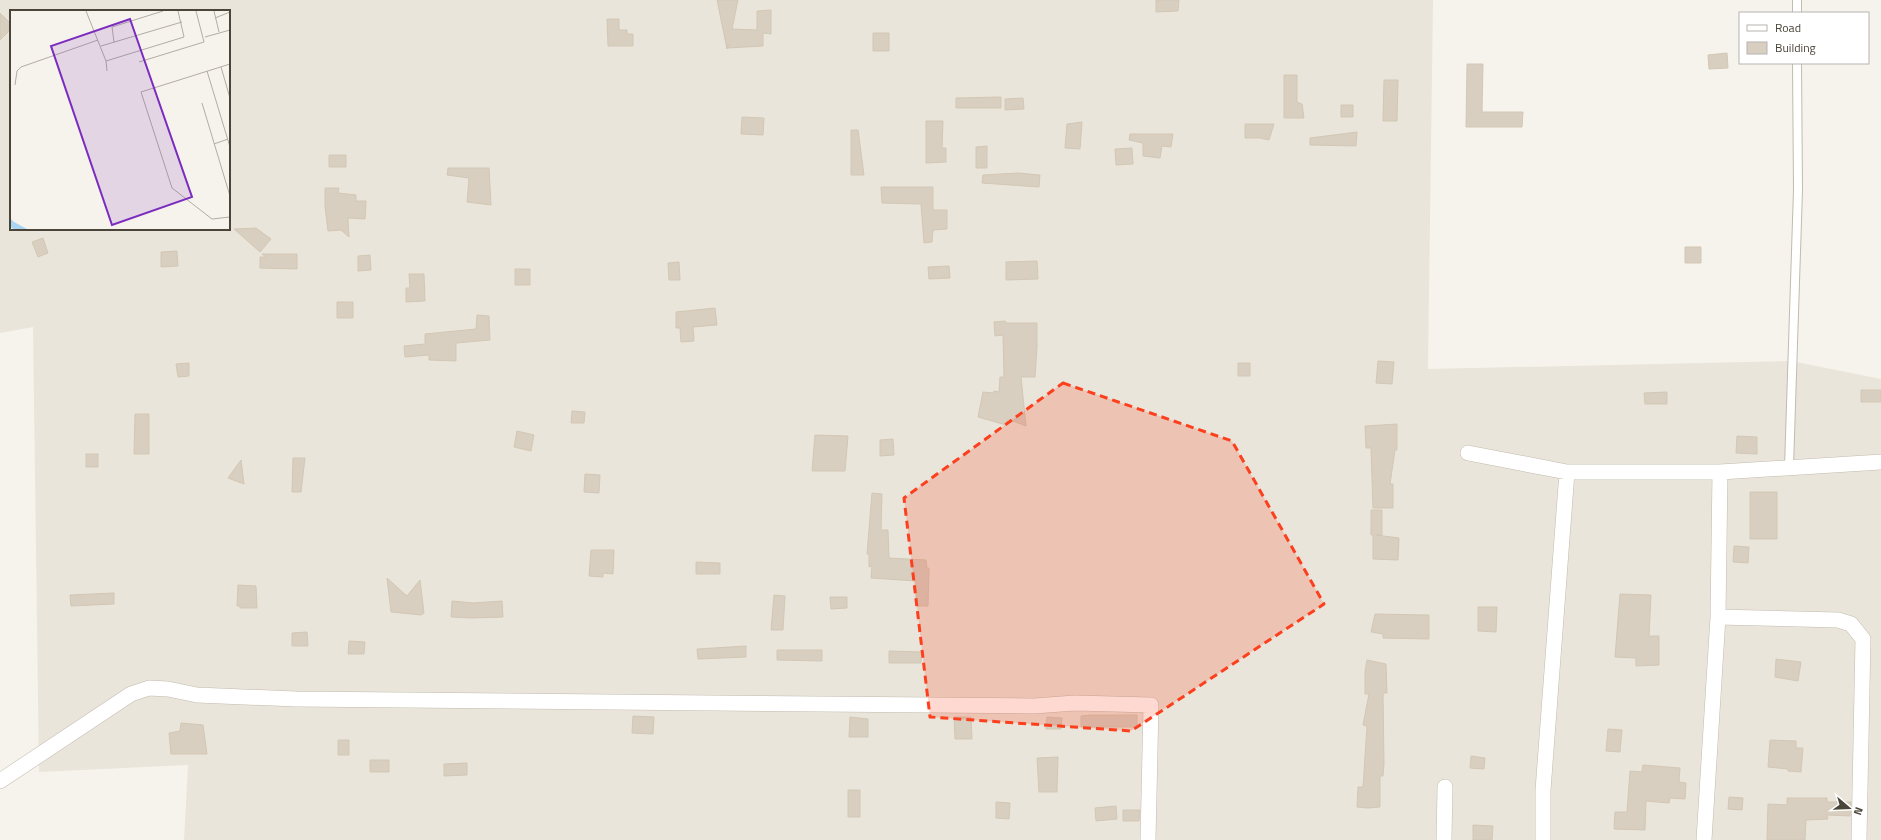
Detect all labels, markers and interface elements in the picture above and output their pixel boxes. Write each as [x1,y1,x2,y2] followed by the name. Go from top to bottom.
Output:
[10,10,230,230] inset map
[1739,12,1869,64] legend
[1775,18,1801,37] text: Road
[1775,38,1816,57] text: Building
[1829,788,1869,828] north arrow
[1850,805,1867,817] text: N

